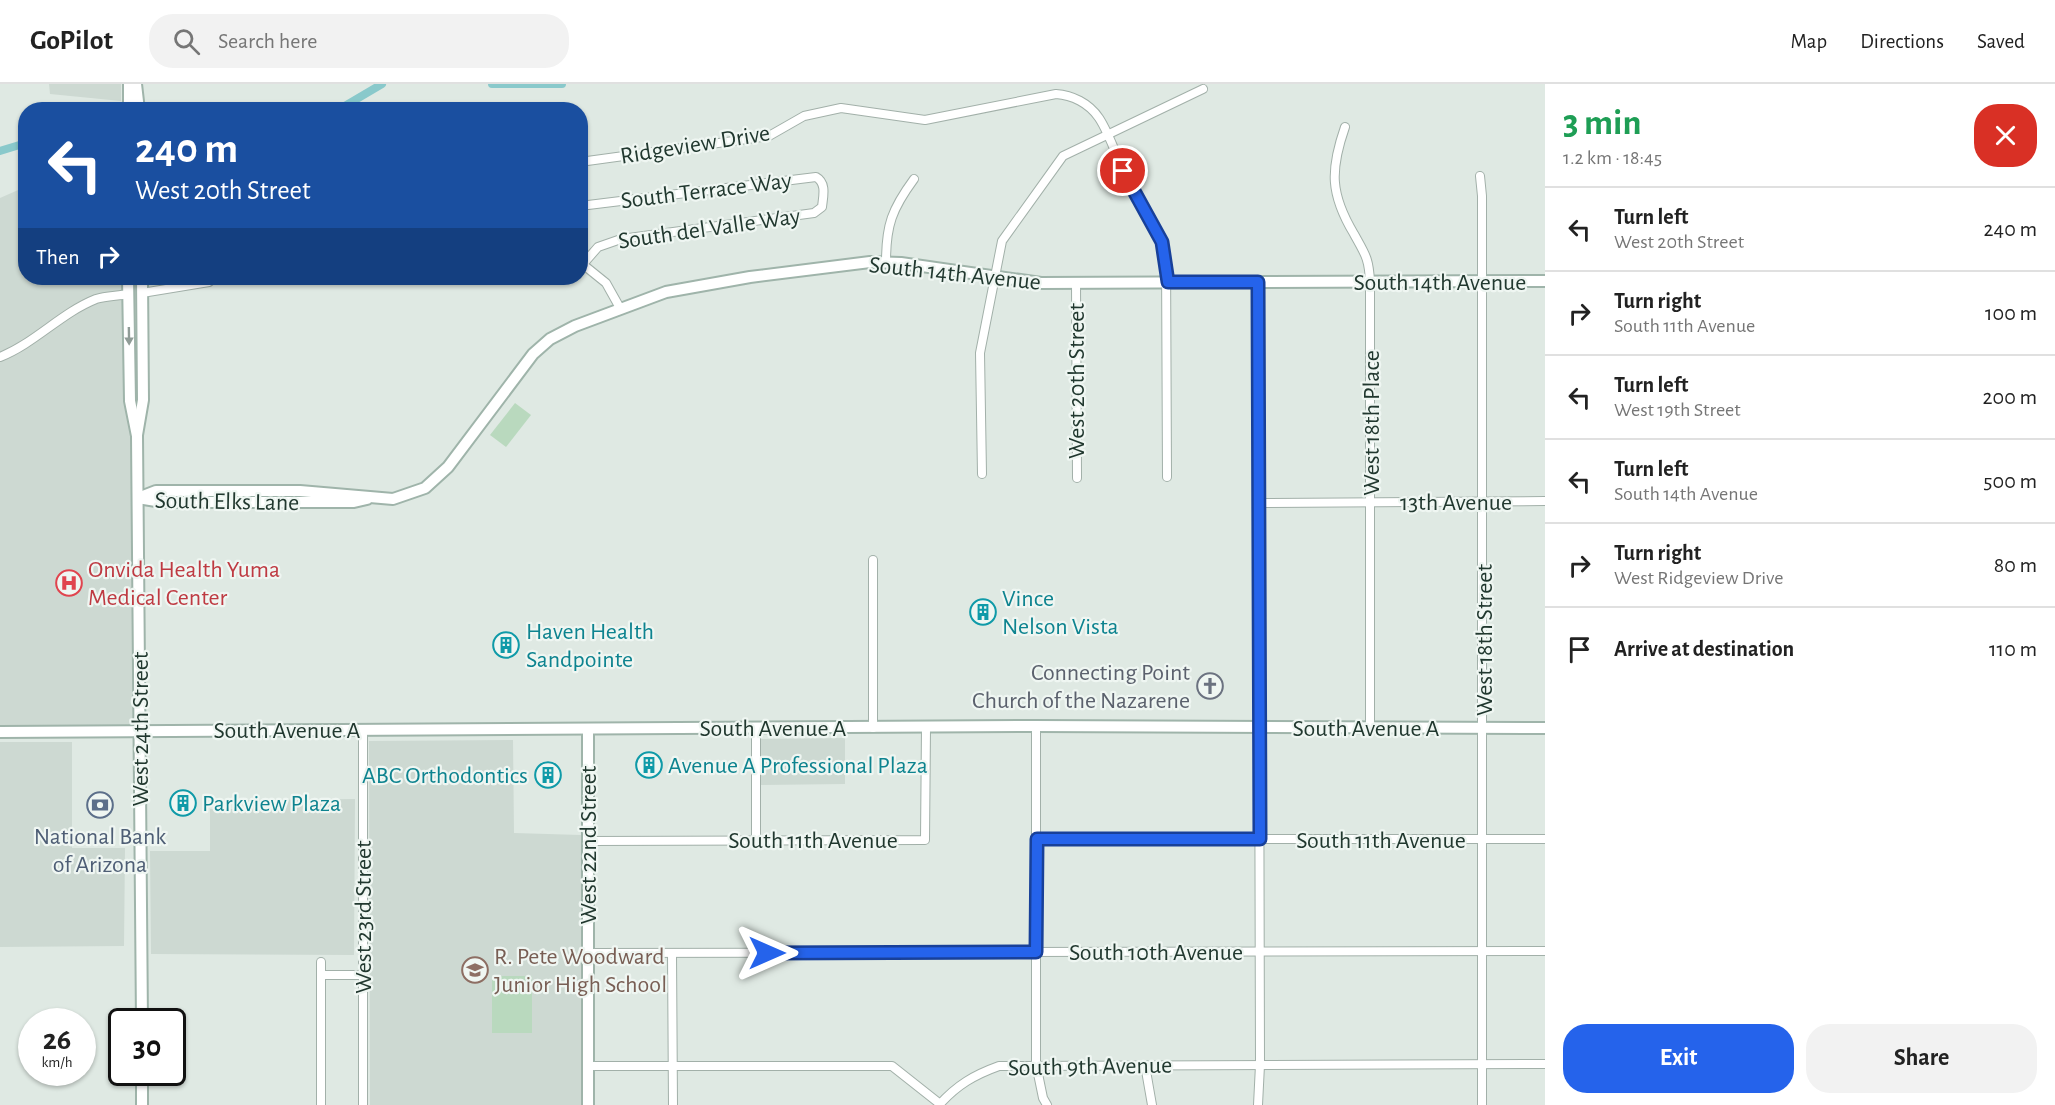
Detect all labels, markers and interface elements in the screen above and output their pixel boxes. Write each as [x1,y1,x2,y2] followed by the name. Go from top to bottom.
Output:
[149,14,569,68] search box
[170,25,203,58] icon: search
[30,27,113,55] text: GoPilot
[218,30,318,52] text: Search here
[1791,31,1827,52] text: Map
[1860,31,1944,52] text: Directions
[1977,31,2025,52] text: Saved
[1974,104,2037,167] button: close
[1563,105,1641,141] text: 3 min
[619,121,772,169] street label: Ridgeview Drive
[36,126,114,204] icon: left
[135,128,238,170] text: 240 m
[1097,145,1148,196] pin
[1563,148,1662,168] text: 1.2 km · 18:45
[1106,154,1139,187] icon: arrive
[619,169,793,213] street label: South Terrace Way
[135,177,311,204] text: West 20th Street
[616,204,802,254] street label: South del Valle Way
[1614,206,1688,228] text: Turn left
[1563,213,1596,246] icon: left
[1984,218,2037,240] text: 240 m
[1614,232,1744,252] text: West 20th Street
[92,240,125,273] icon: right
[36,246,80,268] text: Then
[868,253,1042,295] street label: South 14th Avenue
[1354,271,1526,295] street label: South 14th Avenue
[1614,290,1701,312] text: Turn right
[1563,297,1596,330] icon: right
[1985,302,2037,324] text: 100 m
[1065,303,1089,459] street label: West 20th Street
[1614,316,1755,336] text: South 11th Avenue
[124,326,134,345] one-way arrow
[1360,350,1384,496] street label: West 18th Place
[1614,374,1688,396] text: Turn left
[1563,381,1596,414] icon: left
[1983,386,2037,408] text: 200 m
[1614,400,1741,420] text: West 19th Street
[1614,458,1688,480] text: Turn left
[1563,465,1596,498] icon: left
[1983,470,2037,492] text: 500 m
[1614,484,1758,504] text: South 14th Avenue
[155,489,299,515] street label: South Elks Lane
[1400,491,1512,515] street label: 13th Avenue
[1614,542,1701,564] text: Turn right
[1563,549,1596,582] icon: right
[1994,554,2037,576] text: 80 m
[88,558,280,610] place label: Onvida Health Yuma Medical Center
[1473,564,1497,716] street label: West 18th Street
[54,568,84,598] hospital icon: Onvida Health Yuma Medical Center
[1614,568,1783,588] text: West Ridgeview Drive
[1002,587,1119,639] place label: Vince Nelson Vista
[968,597,998,627] building icon: Vince Nelson Vista
[526,620,654,672] place label: Haven Health Sandpointe
[491,630,521,660] building icon: Haven Health Sandpointe
[1563,633,1596,666] icon: arrive
[1614,638,1794,660] text: Arrive at destination
[1989,638,2037,660] text: 110 m
[129,651,153,807] street label: West 24th Street
[972,661,1190,713] place label: Connecting Point Church of the Nazarene
[1195,671,1225,701] church icon: Connecting Point Church of the Nazarene
[700,717,847,741] street label: South Avenue A
[1293,717,1440,741] street label: South Avenue A
[214,719,361,743] street label: South Avenue A
[634,750,664,780] building icon: Avenue A Professional Plaza
[668,754,928,778] place label: Avenue A Professional Plaza
[533,760,563,790] building icon: ABC Orthodontics
[362,764,528,788] place label: ABC Orthodontics
[577,765,601,925] street label: West 22nd Street
[168,788,198,818] building icon: Parkview Plaza
[85,790,115,820] bank icon: National Bank of Arizona
[202,792,341,816] place label: Parkview Plaza
[34,825,166,877] place label: National Bank of Arizona
[728,829,898,853] street label: South 11th Avenue
[1296,829,1466,853] street label: South 11th Avenue
[352,840,376,994] street label: West 23rd Street
[735,921,799,985] position arrow
[1069,941,1243,965] street label: South 10th Avenue
[494,945,667,997] place label: R. Pete Woodward Junior High School
[460,955,490,985] school or university icon: R. Pete Woodward Junior High School
[108,1008,186,1086] speed limit sign: 30
[1563,1024,1794,1093] button: Exit
[1806,1024,2037,1093] button: Share
[43,1025,71,1055] text: 26
[1008,1054,1172,1080] street label: South 9th Avenue
[42,1055,72,1070] text: km/h

